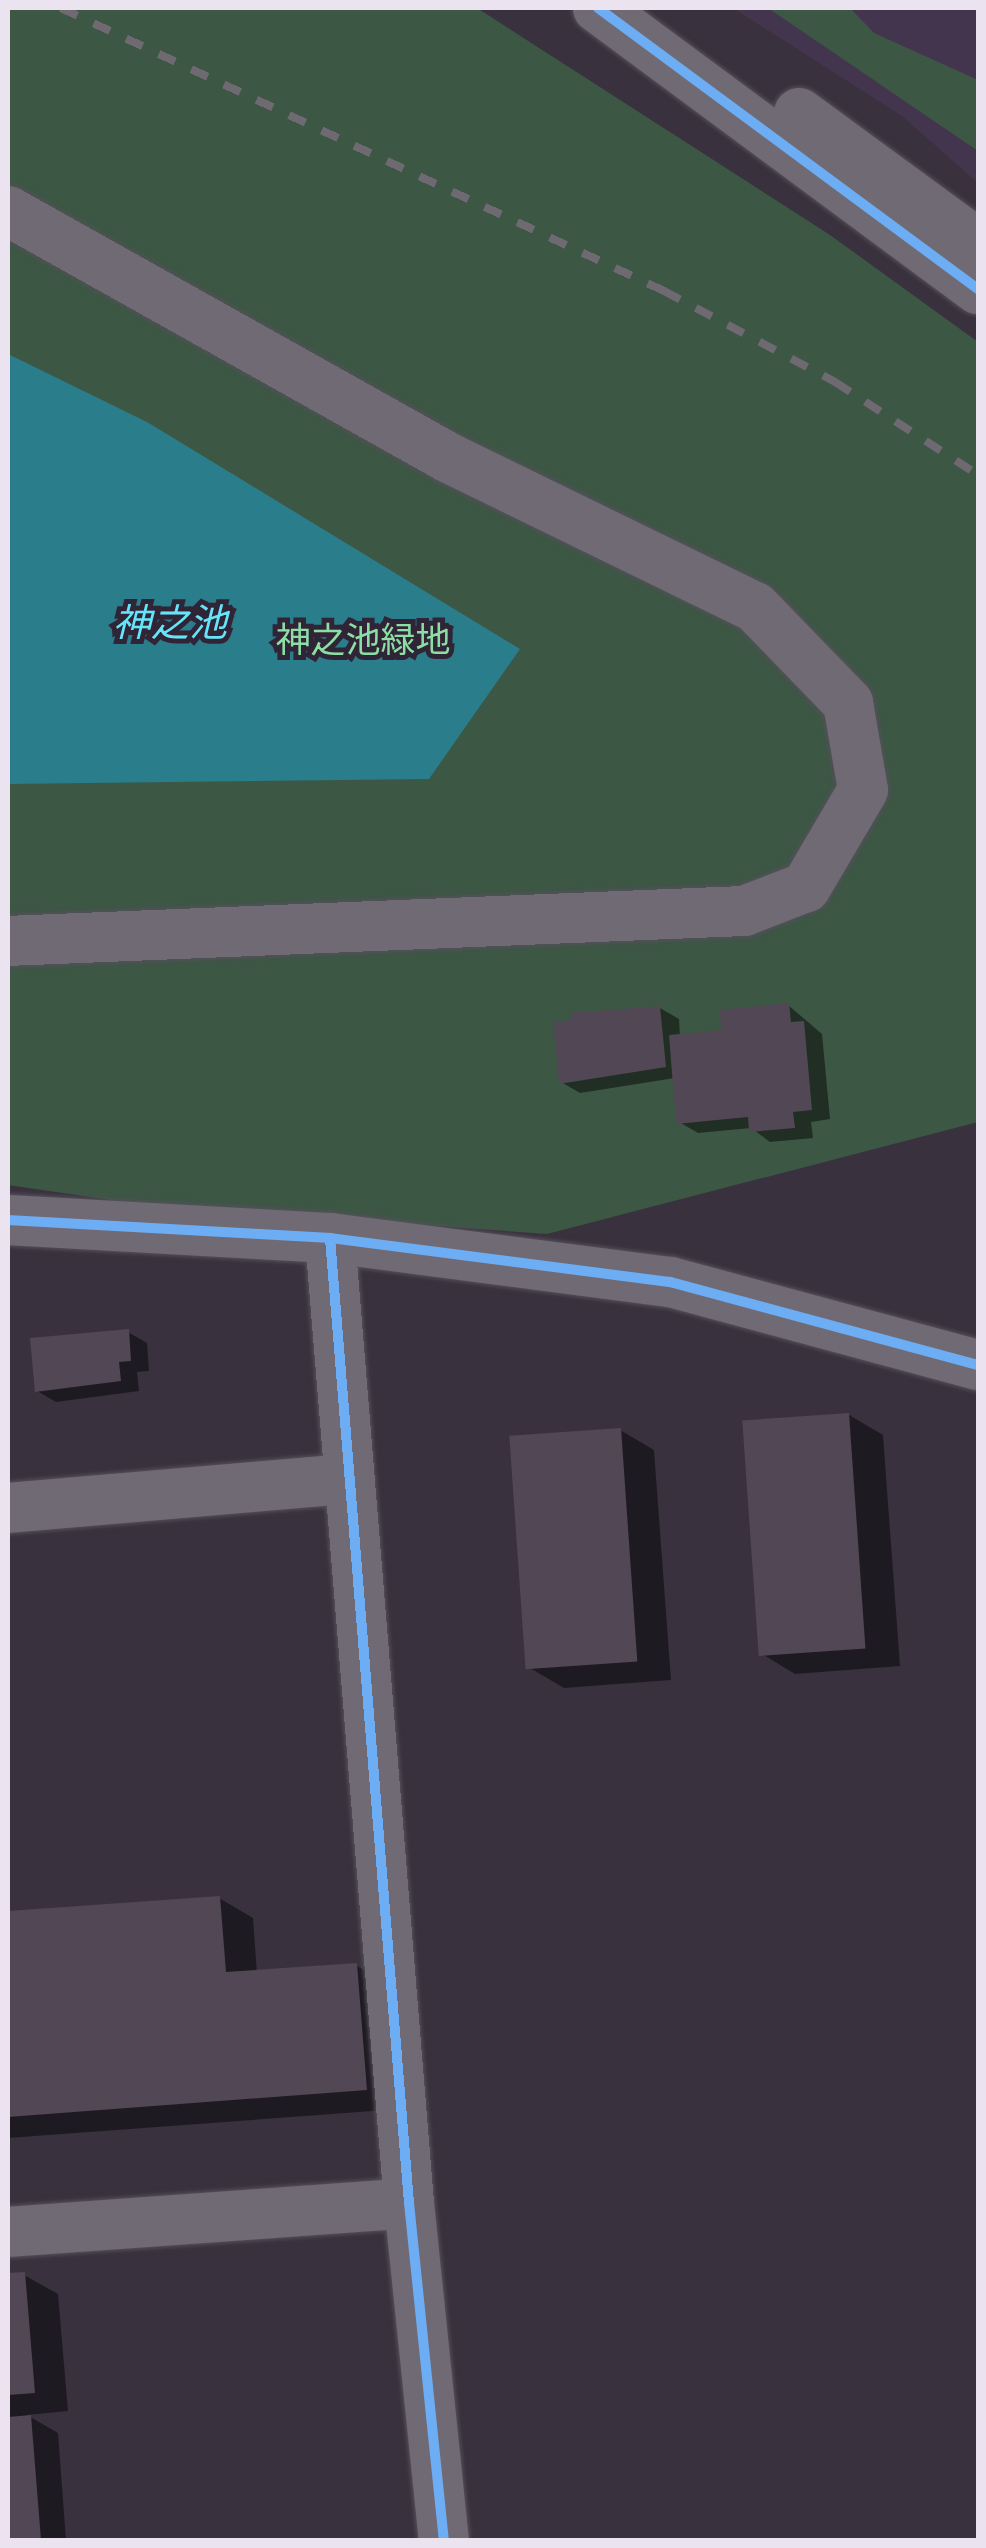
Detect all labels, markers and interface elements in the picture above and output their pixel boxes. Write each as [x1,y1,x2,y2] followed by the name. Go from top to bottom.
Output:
[113,600,227,646] water label: 神之池
[276,619,450,661] park label: 神之池緑地

